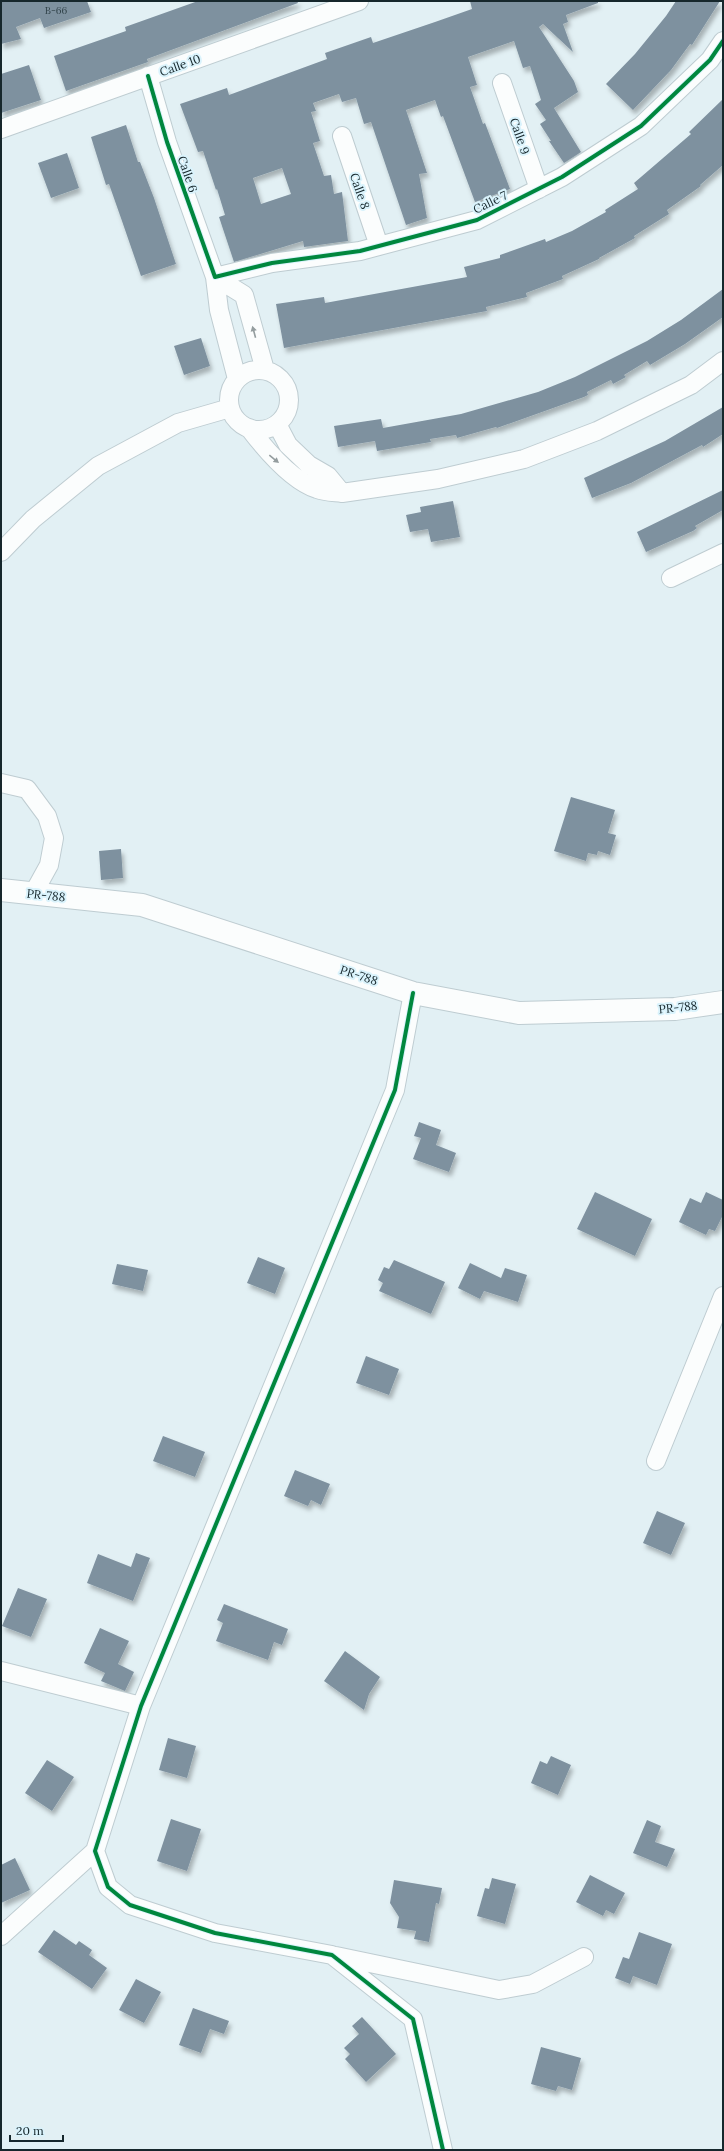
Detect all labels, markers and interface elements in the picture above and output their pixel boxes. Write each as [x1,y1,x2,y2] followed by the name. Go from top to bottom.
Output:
[45,4,68,17] house number: B-66
[157,51,203,79] street label: Calle 10
[507,116,533,156] street label: Calle 9
[175,154,201,194] street label: Calle 6
[347,171,373,211] street label: Calle 8
[470,187,510,217] street label: Calle 7
[251,326,257,338] one-way arrow
[268,454,279,463] one-way arrow
[26,886,66,905] street label: PR-788
[338,962,380,988] street label: PR-788
[658,997,698,1016] street label: PR-788
[10,2117,63,2143] scale bar
[16,2123,44,2138] text: 20 m

